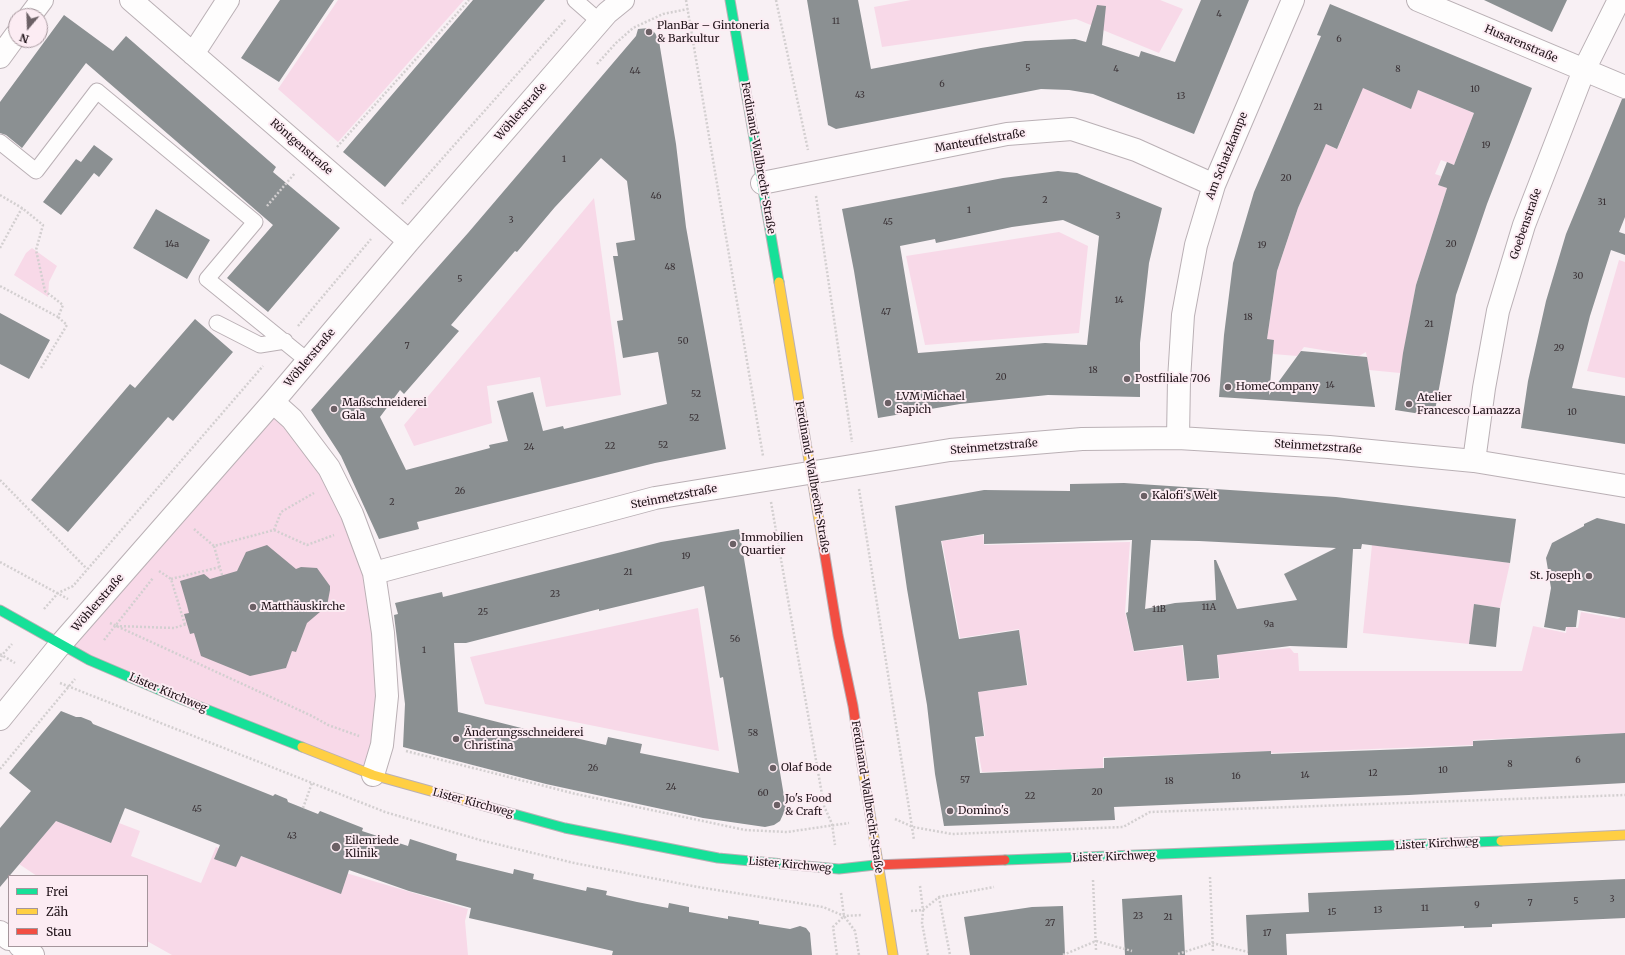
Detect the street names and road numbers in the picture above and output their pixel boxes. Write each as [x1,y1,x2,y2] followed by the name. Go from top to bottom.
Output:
[1482,23,1560,65] street label: Husarenstraße
[492,81,550,143] street label: Wöhlerstraße
[738,81,778,235] street label: Ferdinand-Wallbrecht-Straße
[1203,110,1251,202] street label: Am Schatzkampe
[267,116,335,178] street label: Röntgenstraße
[934,127,1026,155] street label: Manteuffelstraße
[1508,187,1544,261] street label: Goebenstraße
[282,326,338,390] street label: Wöhlerstraße
[792,400,832,554] street label: Ferdinand-Wallbrecht-Straße
[950,437,1038,457] street label: Steinmetzstraße
[1274,437,1362,457] street label: Steinmetzstraße
[630,482,718,512] street label: Steinmetzstraße
[69,572,127,634] street label: Wöhlerstraße
[127,671,209,715] street label: Lister Kirchweg
[848,720,886,874] street label: Ferdinand-Wallbrecht-Straße
[431,786,515,820] street label: Lister Kirchweg
[1395,835,1479,853] street label: Lister Kirchweg
[1072,849,1156,865] street label: Lister Kirchweg
[748,855,832,875] street label: Lister Kirchweg

